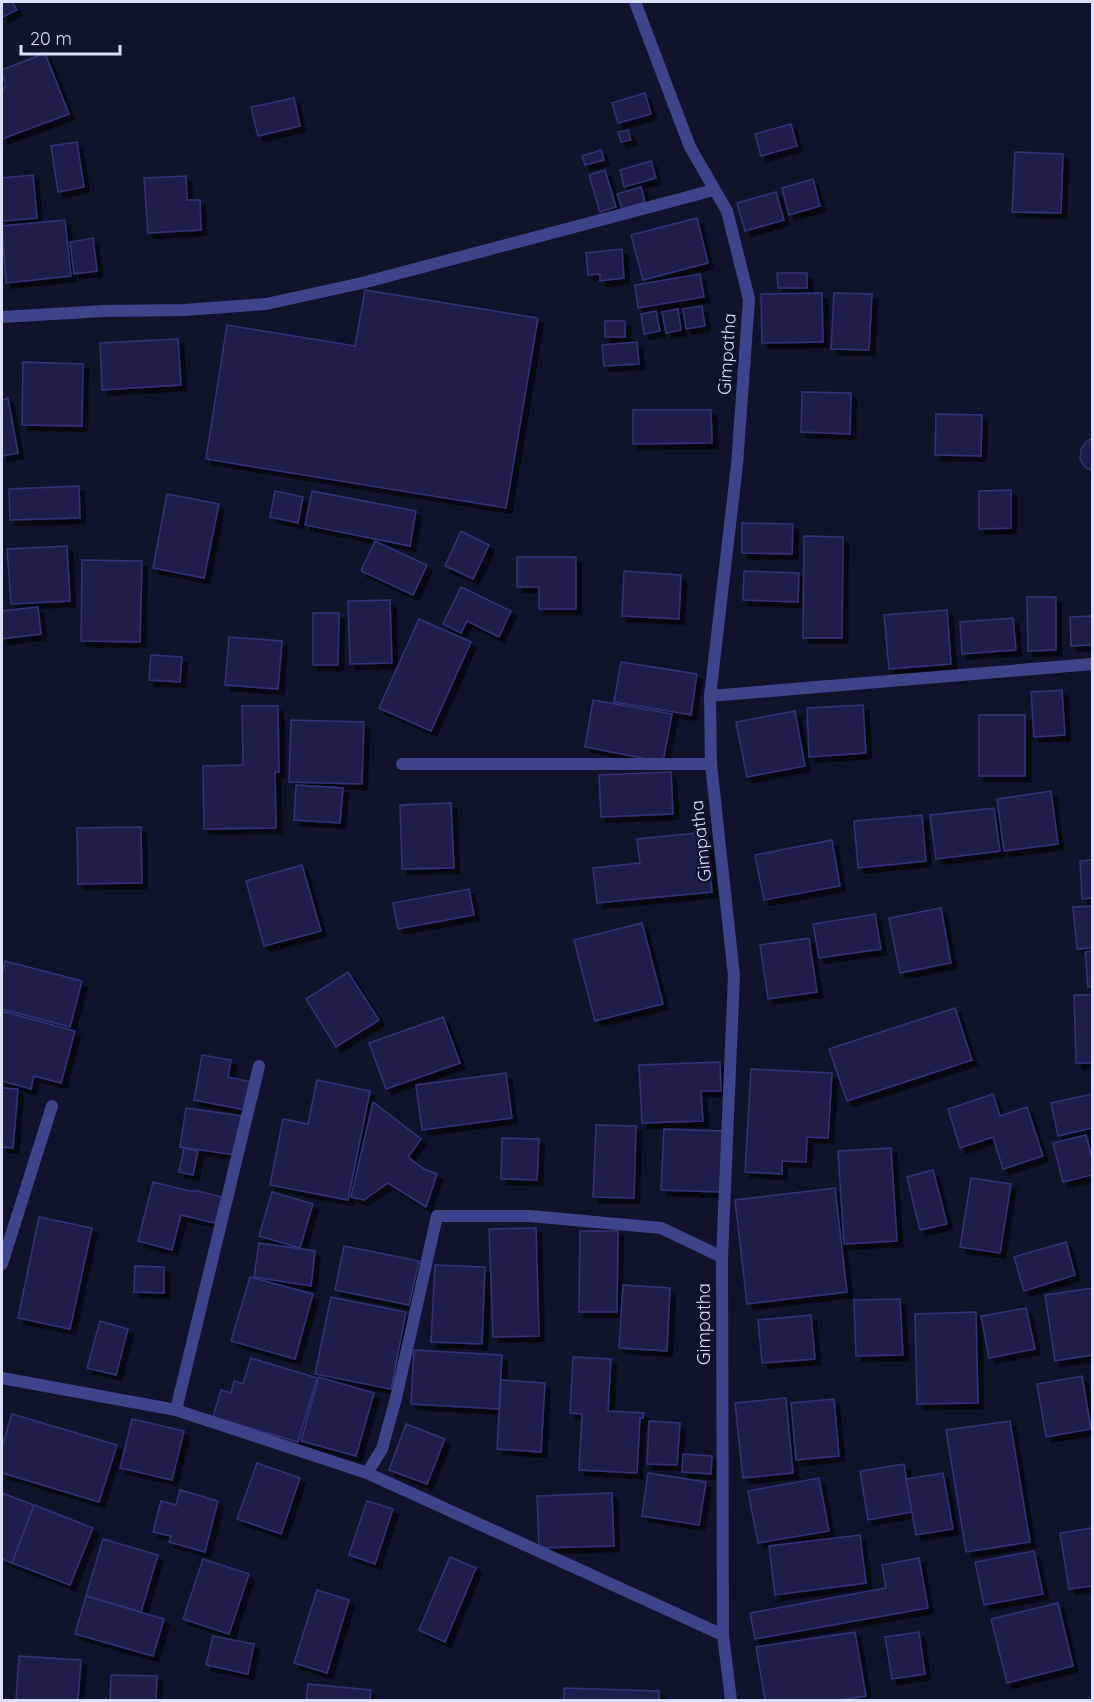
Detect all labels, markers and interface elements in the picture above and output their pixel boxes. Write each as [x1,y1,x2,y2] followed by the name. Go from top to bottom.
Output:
[21,18,120,56] scale bar
[30,27,72,50] text: 20 m
[712,312,741,396] street label: Gimpatha
[685,799,716,883] street label: Gimpatha
[692,1283,715,1365] street label: Gimpatha

